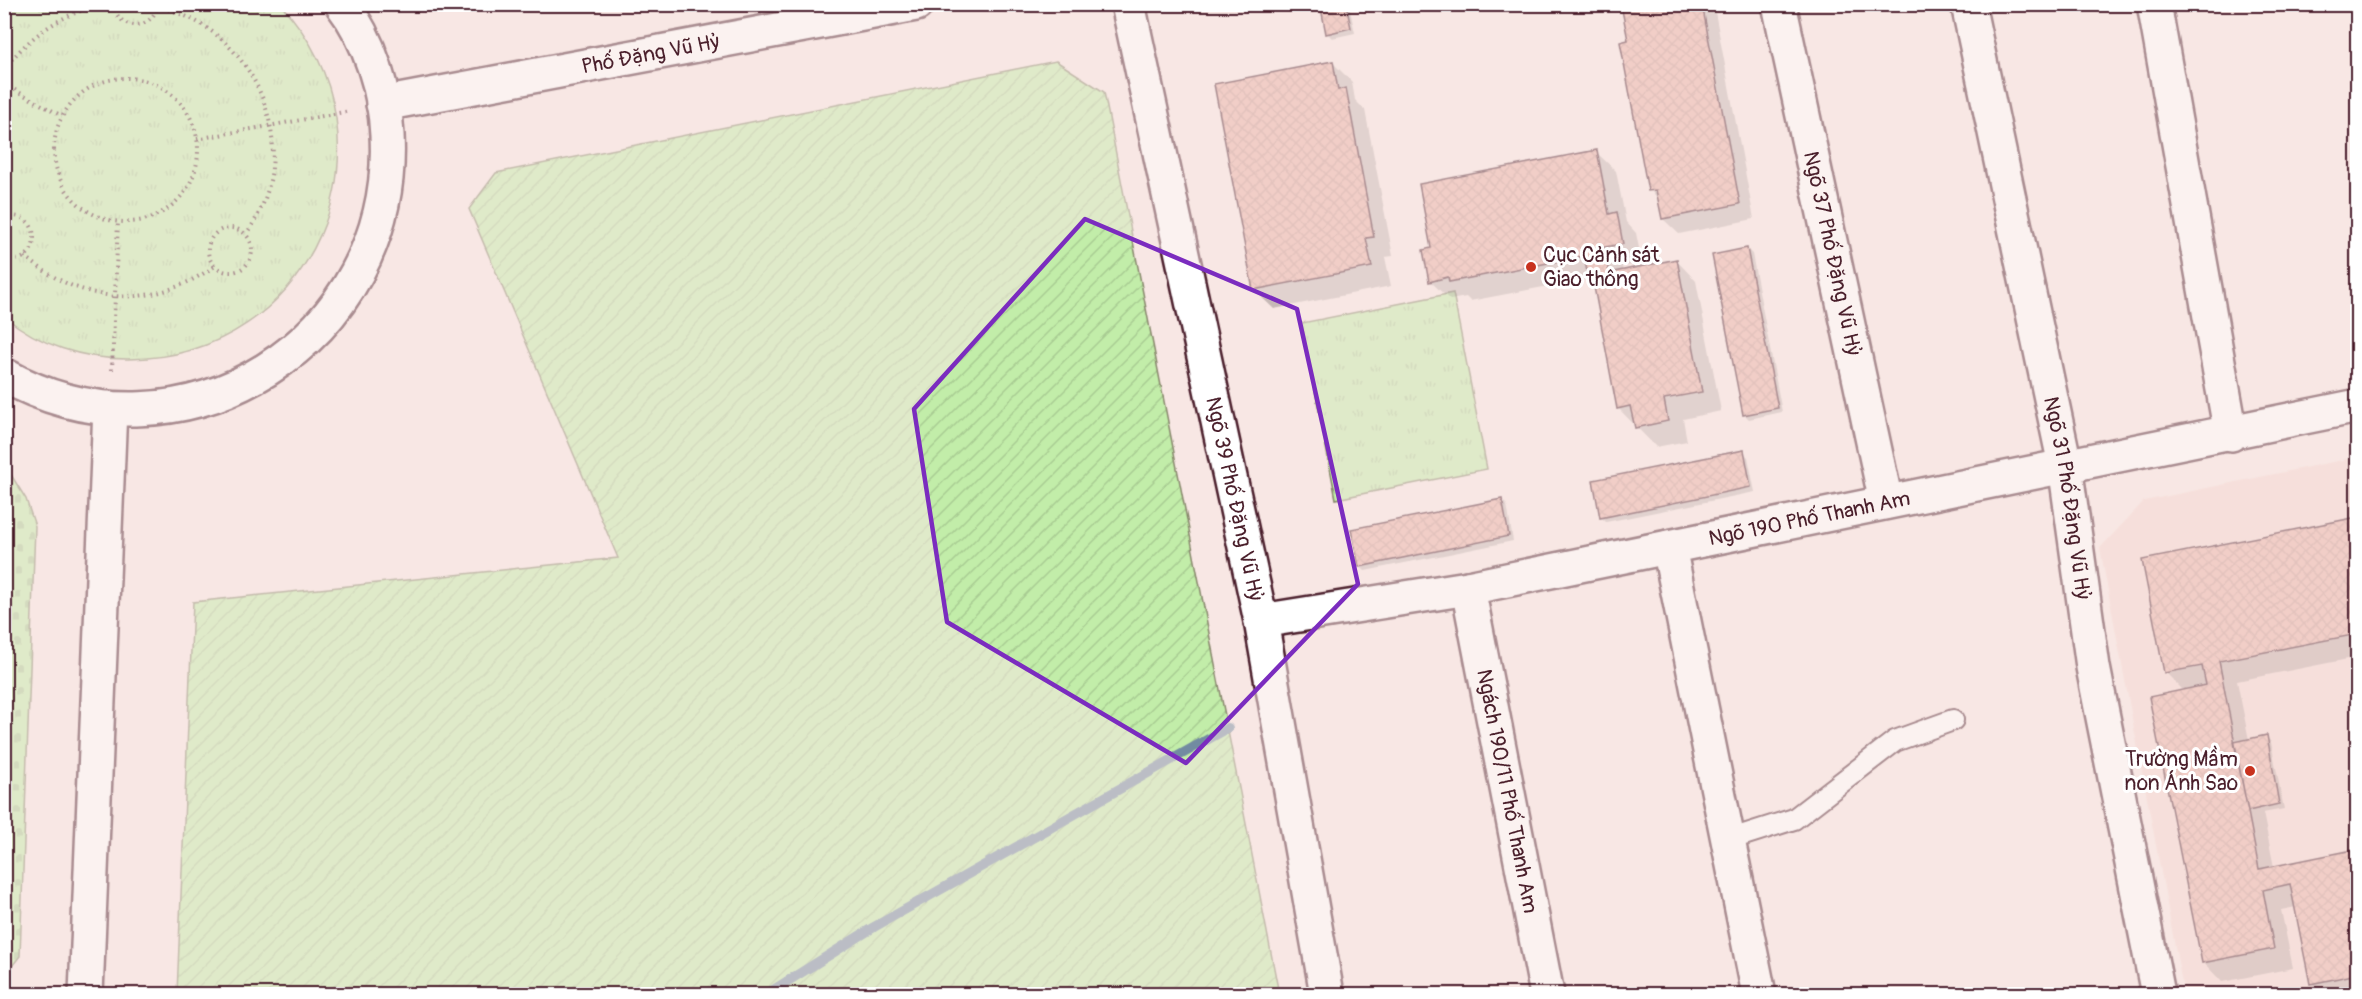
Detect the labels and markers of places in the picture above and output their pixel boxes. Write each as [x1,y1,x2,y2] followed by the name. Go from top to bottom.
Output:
[1543,242,1660,293] place label: Cục Cảnh sát Giao thông
[1524,260,1538,274] marker: Cục Cảnh sát Giao thông
[2124,745,2238,797] place label: Trường Mầm non Ánh Sao
[2243,764,2257,778] marker: Trường Mầm non Ánh Sao

